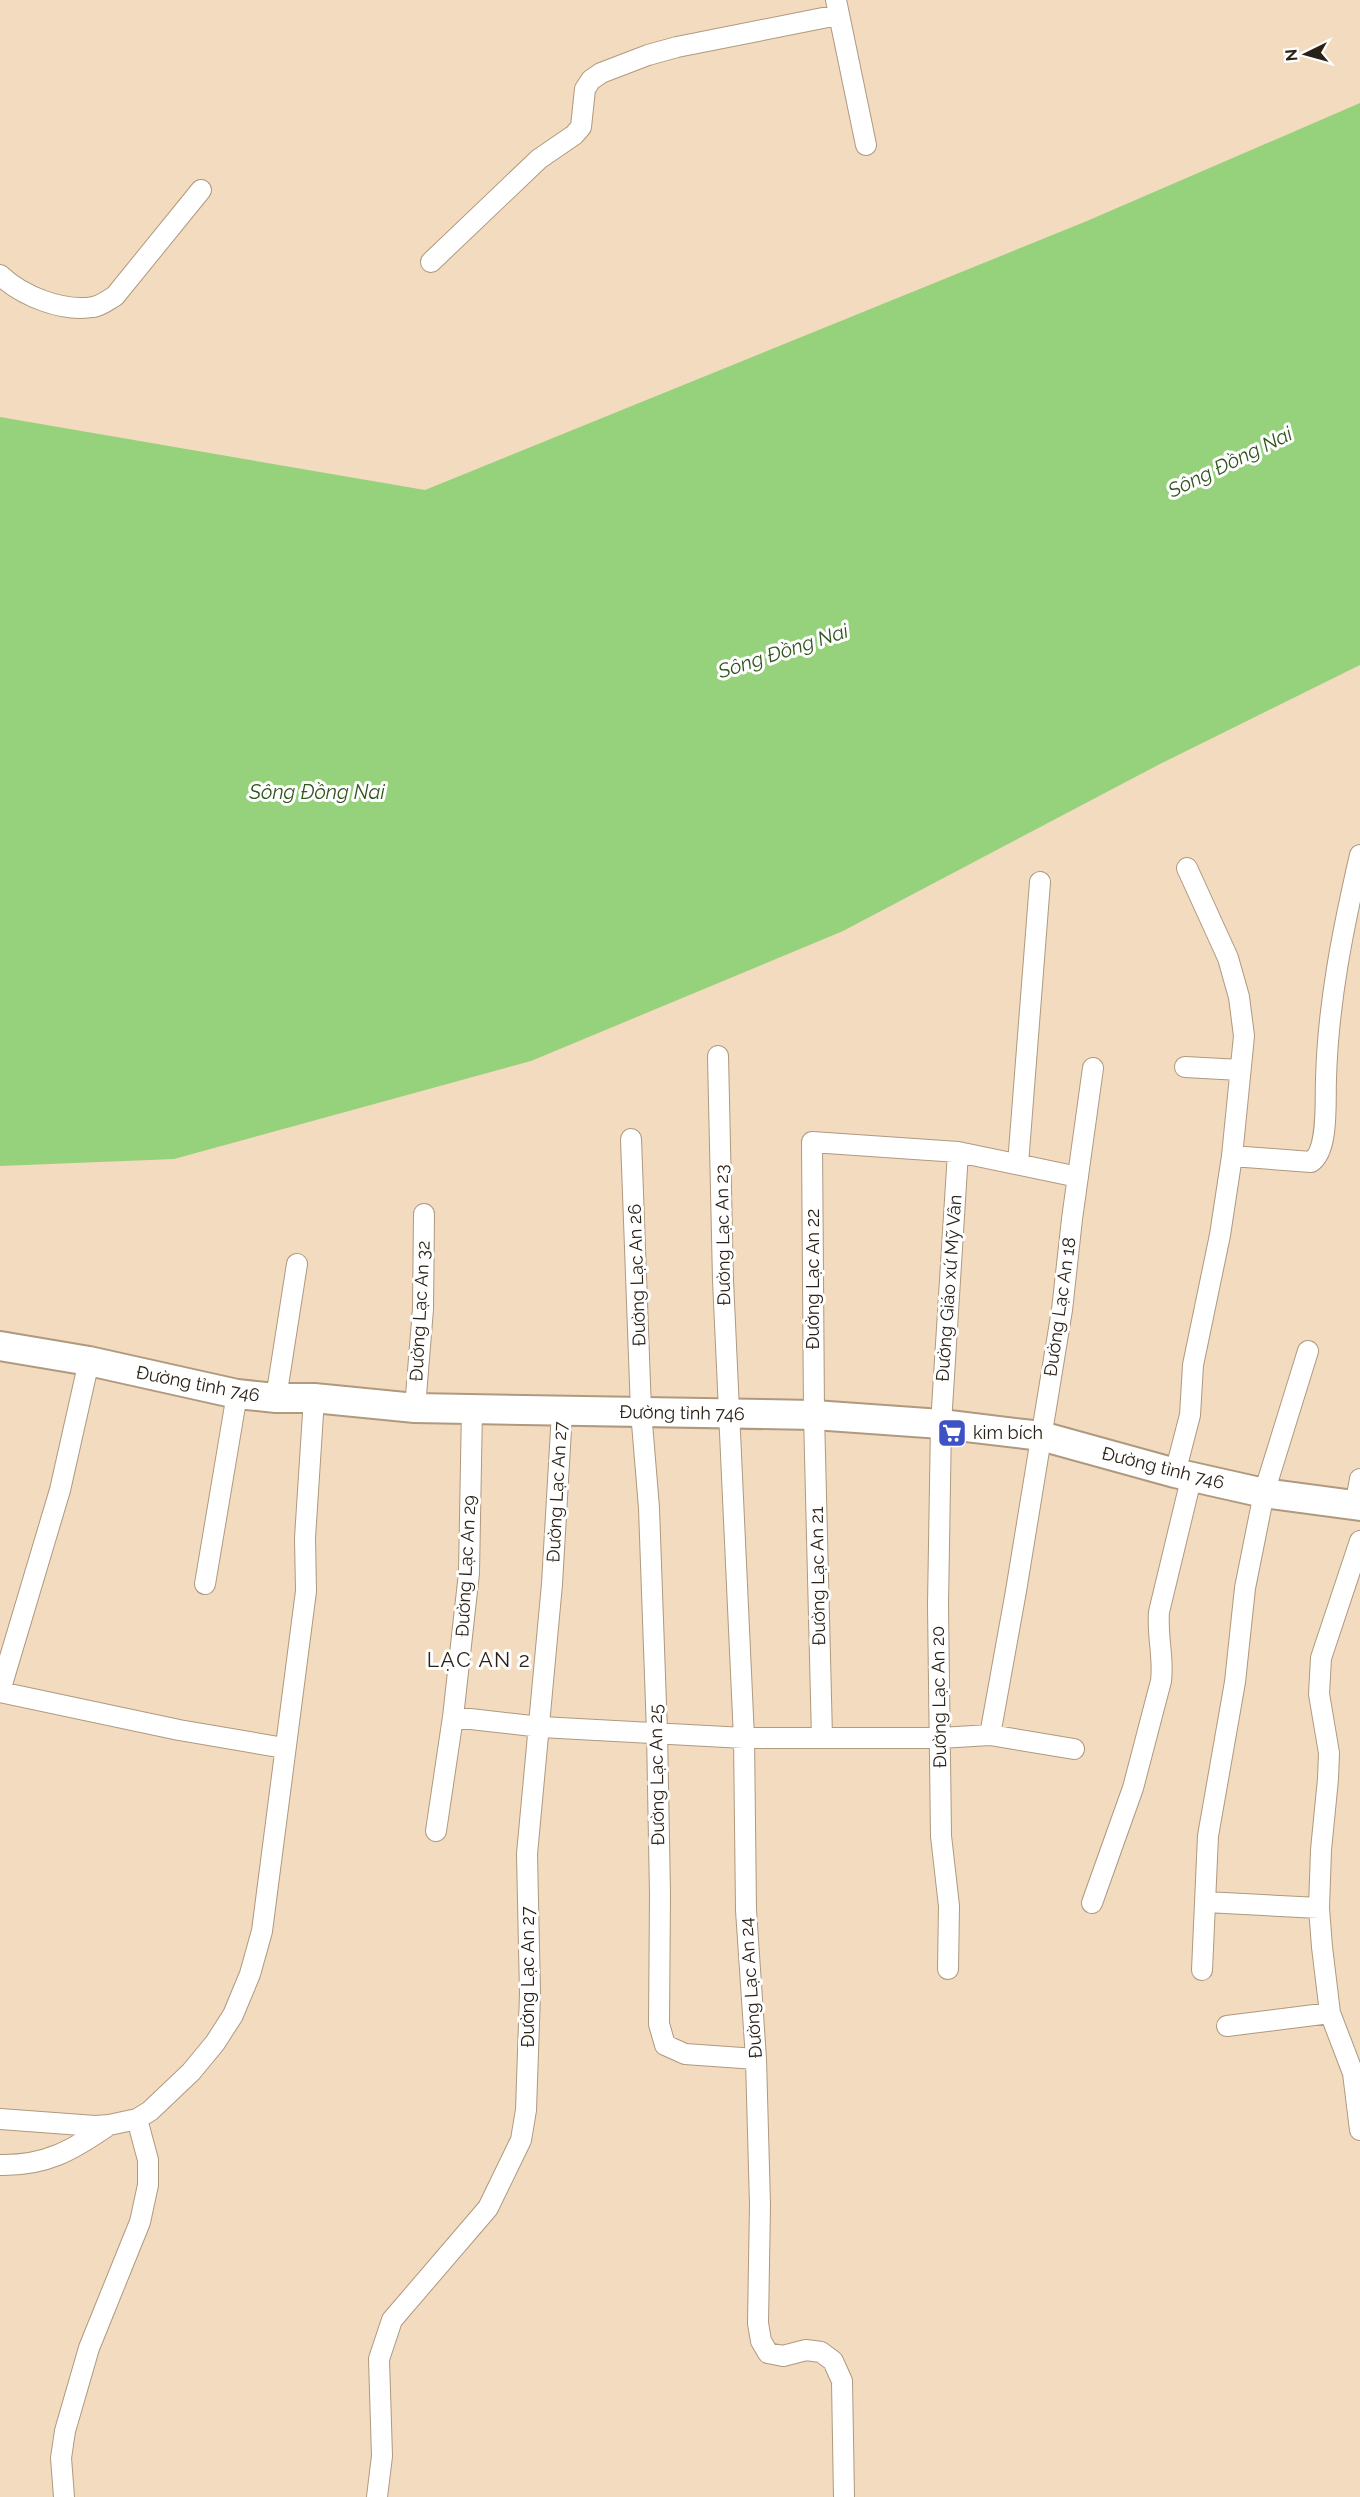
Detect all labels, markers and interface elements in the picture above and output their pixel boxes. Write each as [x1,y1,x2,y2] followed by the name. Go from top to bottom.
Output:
[1276,24,1336,84] north arrow
[1282,48,1302,62] text: N
[1163,421,1297,503] water label: Sông Đồng Nai
[714,618,852,684] water label: Sông Đồng Nai
[248,780,385,804] water label: Sông Đồng Nai
[711,1164,734,1306] street label: Đường Lạc An 23
[931,1194,966,1382] street label: Đường Giáo xứ Mỹ Vân
[624,1203,649,1346] street label: Đường Lạc An 26
[802,1209,823,1349] street label: Đường Lạc An 22
[1039,1236,1080,1378] street label: Đường Lạc An 18
[405,1240,434,1382] street label: Đường Lạc An 32
[134,1361,262,1406] street label: Đường tỉnh 746
[619,1401,745,1424] street label: Đường tỉnh 746
[936,1417,968,1449] supermarket icon: kim bích
[542,1421,571,1563] street label: Đường Lạc An 27
[973,1422,1043,1443] place label: kim bích
[1100,1442,1227,1493] street label: Đường tỉnh 746
[451,1495,480,1637] street label: Đường Lạc An 29
[806,1506,829,1646] street label: Đường Lạc An 21
[927,1626,950,1768] street label: Đường Lạc An 20
[427,1647,531,1672] district label: LẠC AN 2
[645,1704,668,1846] street label: Đường Lạc An 25
[517,1906,538,2048] street label: Đường Lạc An 27
[735,1917,766,2059] street label: Đường Lạc An 24

